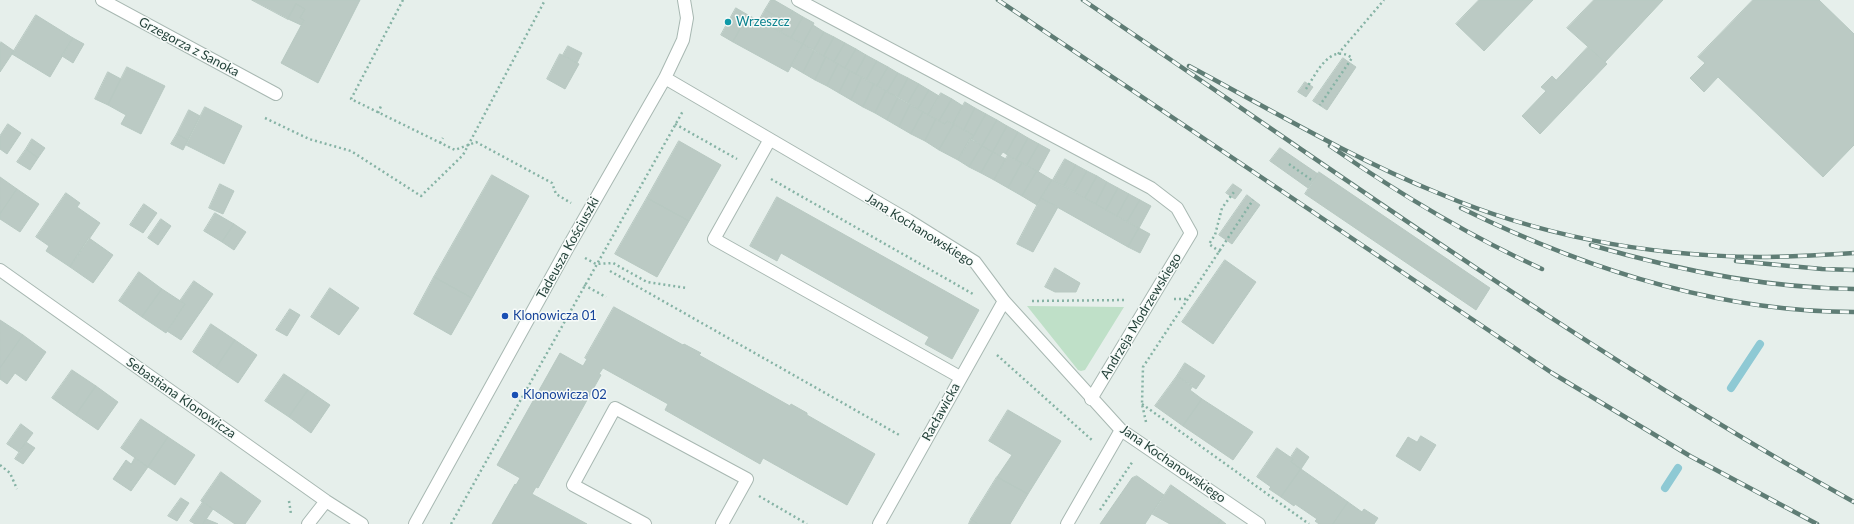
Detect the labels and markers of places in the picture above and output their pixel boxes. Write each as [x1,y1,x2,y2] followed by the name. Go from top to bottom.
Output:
[736,14,790,30] place label: Wrzeszcz
[723,17,733,27] marker: Wrzeszcz
[513,308,597,324] place label: Klonowicza 01
[500,311,510,321] marker: Klonowicza 01
[523,387,607,403] place label: Klonowicza 02
[510,390,520,400] marker: Klonowicza 02

